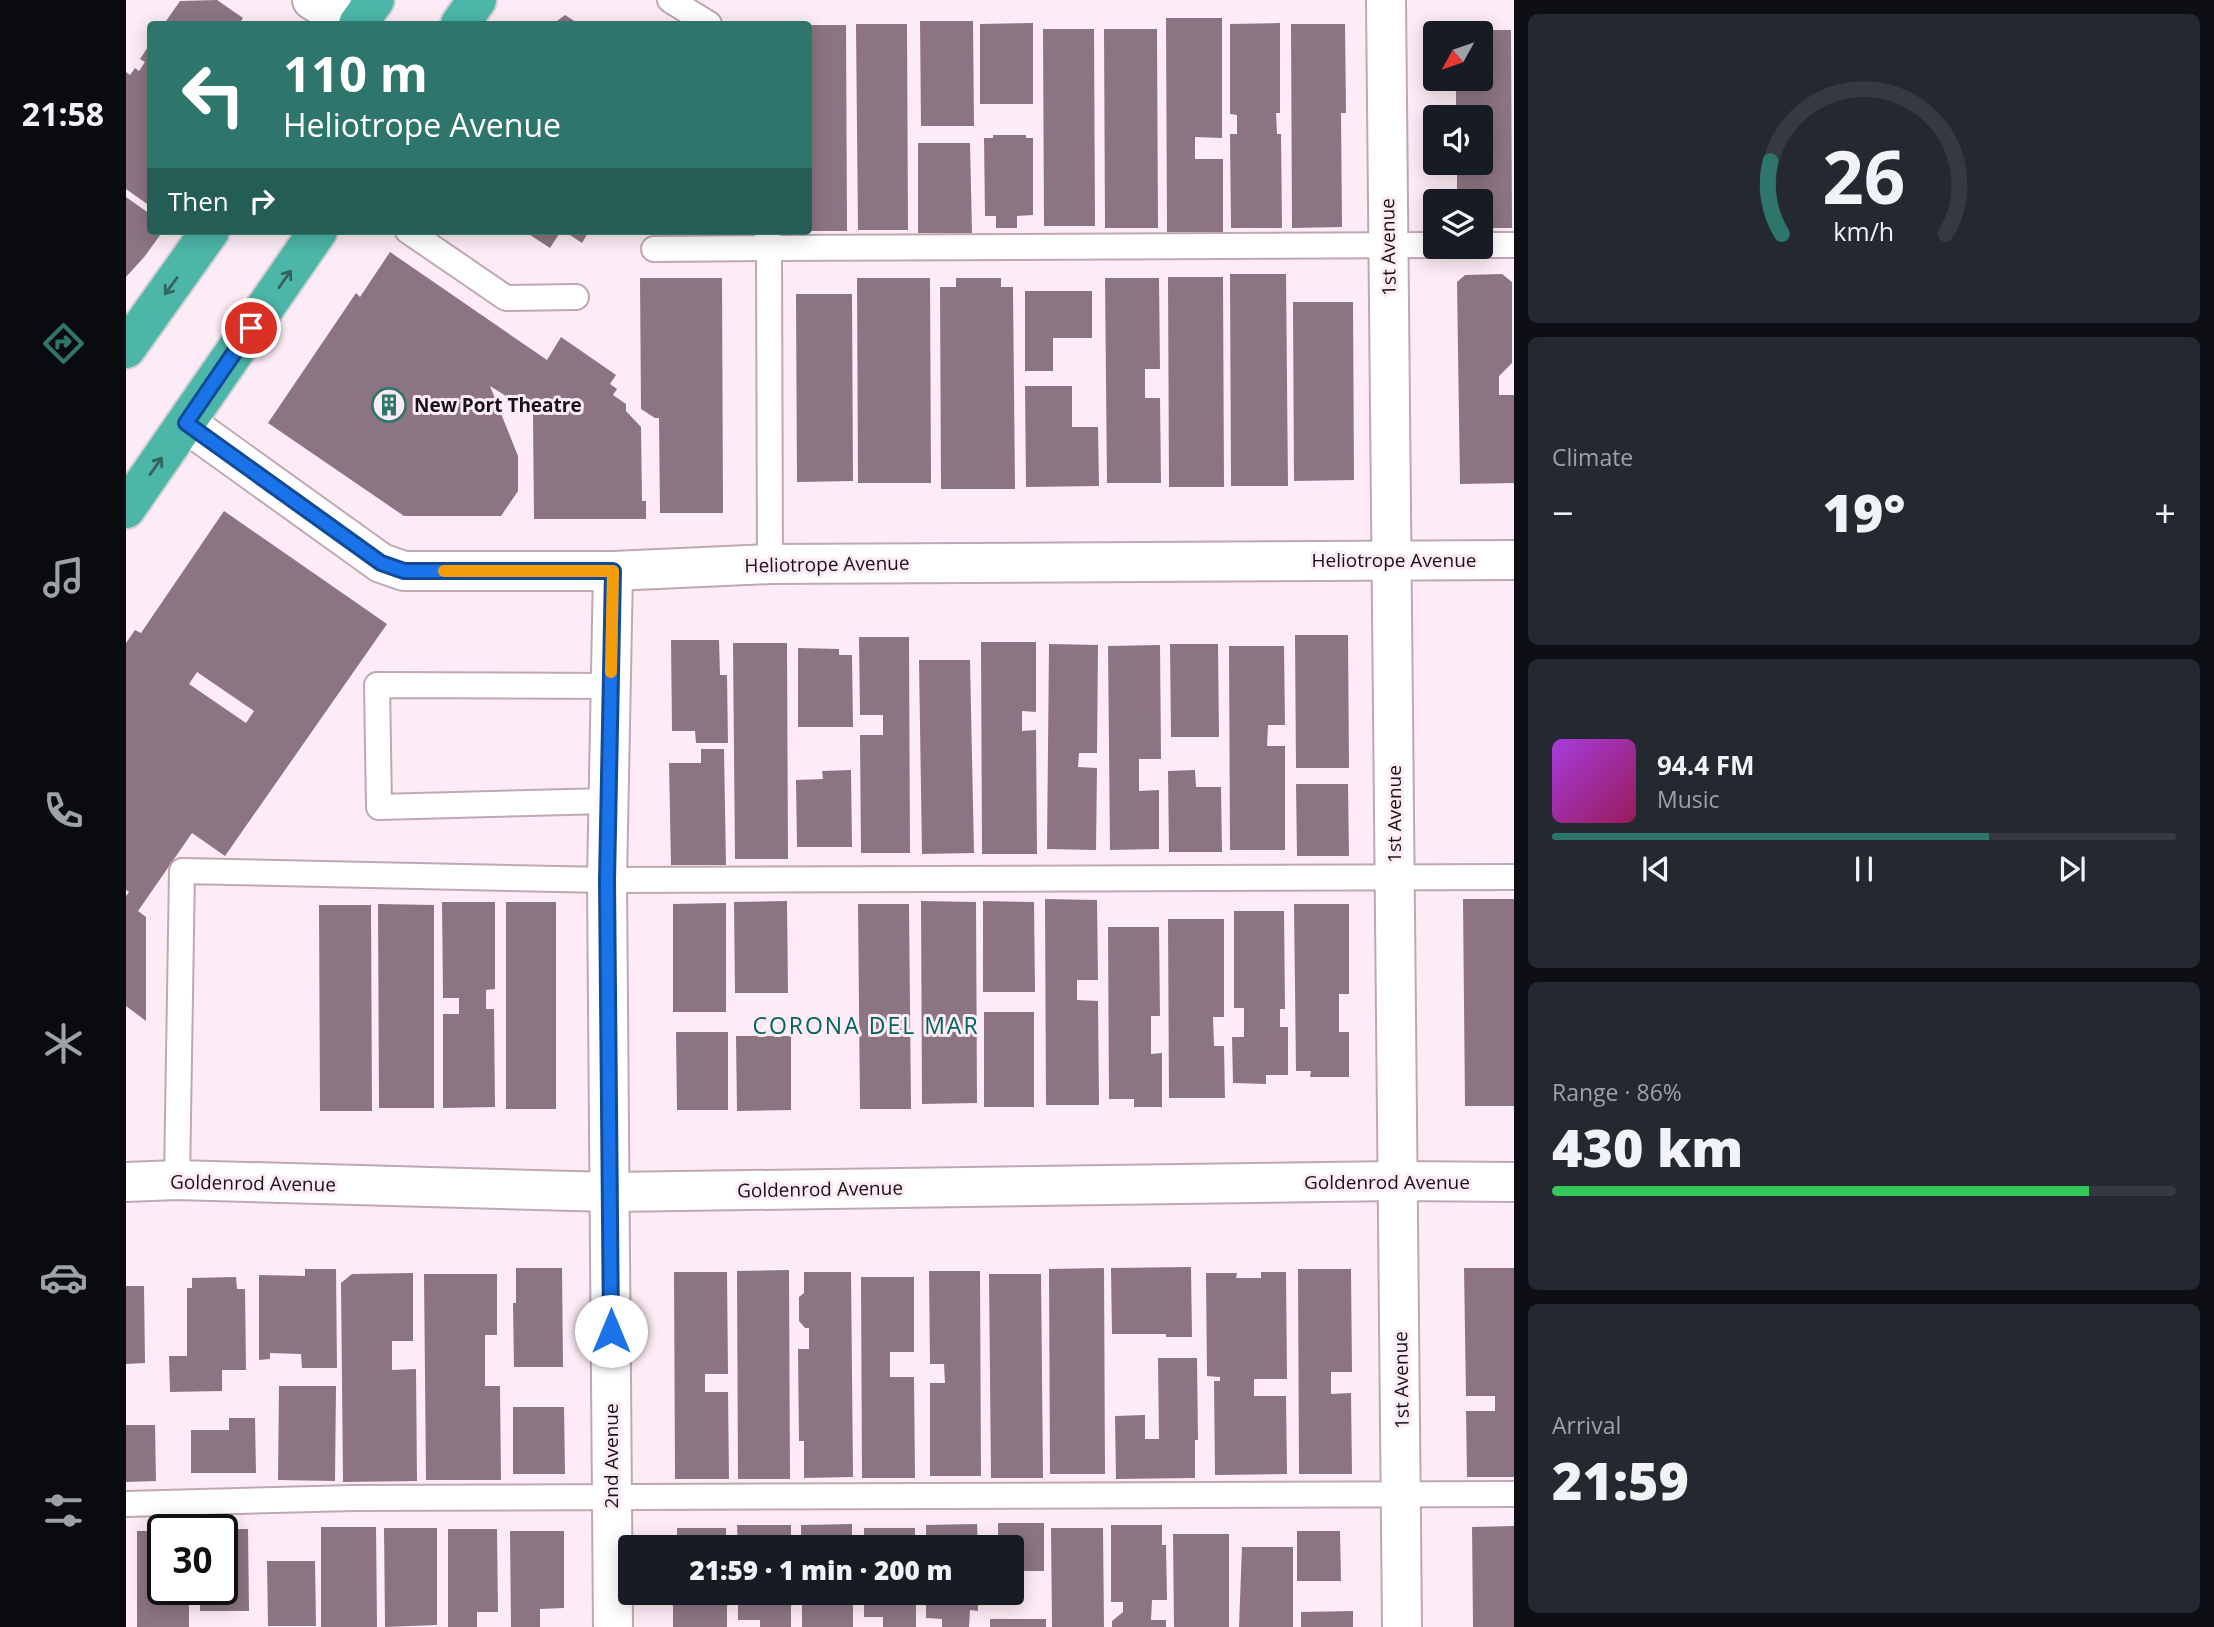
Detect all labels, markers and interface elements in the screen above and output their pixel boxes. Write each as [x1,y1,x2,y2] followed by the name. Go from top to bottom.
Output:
[1423,21,1493,91] north arrow
[1423,21,1493,259] map controls
[283,40,428,106] text: 110 m
[168,49,259,140] icon: left
[22,92,104,135] text: 21:58
[283,103,561,146] text: Heliotrope Avenue
[1423,105,1493,175] button: sound
[1822,127,1906,226] text: 26
[243,182,281,220] icon: right
[168,183,229,219] text: Then
[1423,189,1493,259] button: layers
[1374,198,1402,296] street label: 1st Avenue
[1834,214,1894,248] text: km/h
[278,270,292,289] one-way arrow
[163,277,178,295] one-way arrow
[221,298,281,358] pin
[232,309,270,347] icon: arrive
[39,319,88,368] icon: directions
[370,386,408,424] building icon: New Port Theatre
[414,392,582,418] place label: New Port Theatre
[1552,441,1633,473] text: Climate
[149,457,163,476] one-way arrow
[1823,476,1905,547] text: 19°
[1552,486,1574,538] text: −
[2154,486,2176,538] text: +
[1311,547,1477,573] street label: Heliotrope Avenue
[744,550,910,578] street label: Heliotrope Avenue
[39,553,88,602] icon: music
[1657,747,1755,783] text: 94.4 FM
[1381,765,1407,863] street label: 1st Avenue
[1657,783,1720,815] text: Music
[39,786,88,835] icon: phone
[1637,850,1675,888] icon: previous
[1845,850,1883,888] icon: pause
[2053,850,2091,888] icon: next
[752,1009,980,1041] district label: CORONA DEL MAR
[39,1019,88,1068] icon: climate
[1552,1076,1682,1108] text: Range · 86%
[1552,1111,1743,1182] text: 430 km
[170,1169,336,1197] street label: Goldenrod Avenue
[1304,1169,1470,1195] street label: Goldenrod Avenue
[737,1175,903,1203] street label: Goldenrod Avenue
[39,1253,88,1302] icon: car
[574,1294,648,1368] position arrow
[1387,1331,1415,1429] street label: 1st Avenue
[598,1403,624,1509] street label: 2nd Avenue
[1552,1409,1621,1441] text: Arrival
[1552,1444,1689,1515] text: 21:59
[39,1486,88,1535] icon: filters
[147,1514,238,1605] speed limit sign: 30
[690,1552,952,1588] text: 21:59 · 1 min · 200 m

